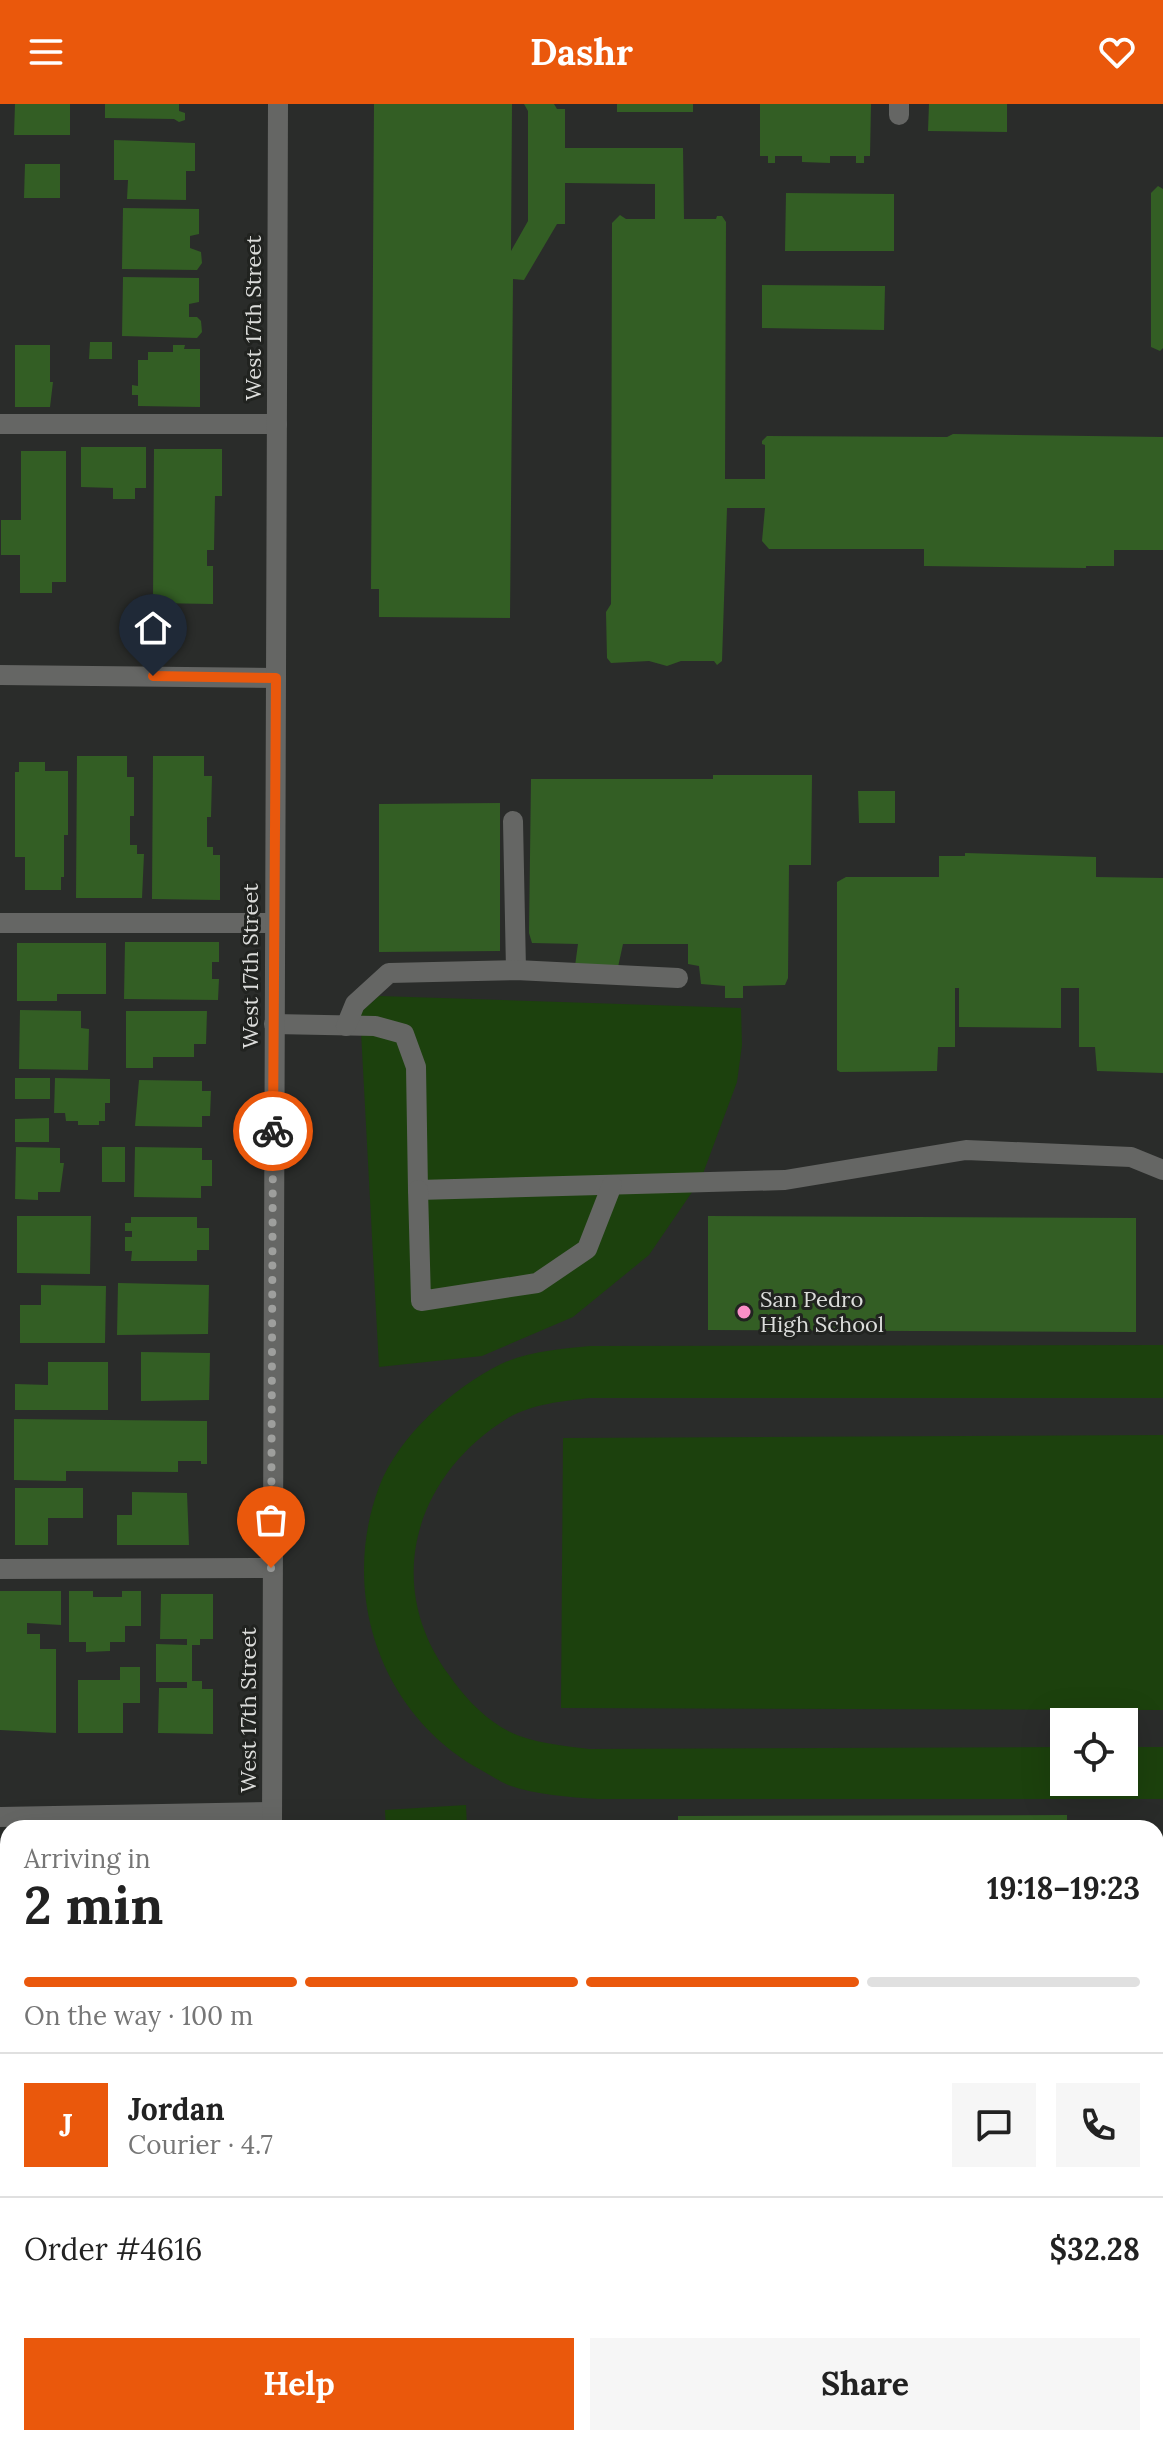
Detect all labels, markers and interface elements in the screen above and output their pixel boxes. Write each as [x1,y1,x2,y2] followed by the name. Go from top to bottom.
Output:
[530,29,633,75] text: Dashr
[24,30,68,74] icon: menu
[1095,30,1139,74] icon: heart
[239,235,267,401] street label: West 17th Street
[119,594,187,676] pin
[131,606,175,650] icon: home
[236,883,264,1049] street label: West 17th Street
[233,1091,313,1171] courier
[251,1109,295,1153] icon: bike
[760,1285,884,1338] place label: San Pedro High School
[735,1303,753,1321] marker: San Pedro High School
[237,1486,305,1568] pin
[249,1498,293,1542] icon: bag
[234,1627,262,1793] street label: West 17th Street
[1050,1708,1138,1796] map controls
[1050,1708,1138,1796] button: locate
[24,1842,151,1875] text: Arriving in
[987,1869,1140,1907] text: 19:18–19:23
[24,1872,163,1938] text: 2 min
[24,1999,253,2032] text: On the way · 100 m
[952,2083,1036,2167] button: chat
[1056,2083,1140,2167] button: phone
[128,2090,225,2128] text: Jordan
[59,2106,73,2144] text: J
[128,2128,273,2161] text: Courier · 4.7
[24,2230,202,2268] text: Order #4616
[1049,2230,1140,2268] text: $32.28
[24,2338,574,2430] button: Help
[590,2338,1140,2430] button: Share

